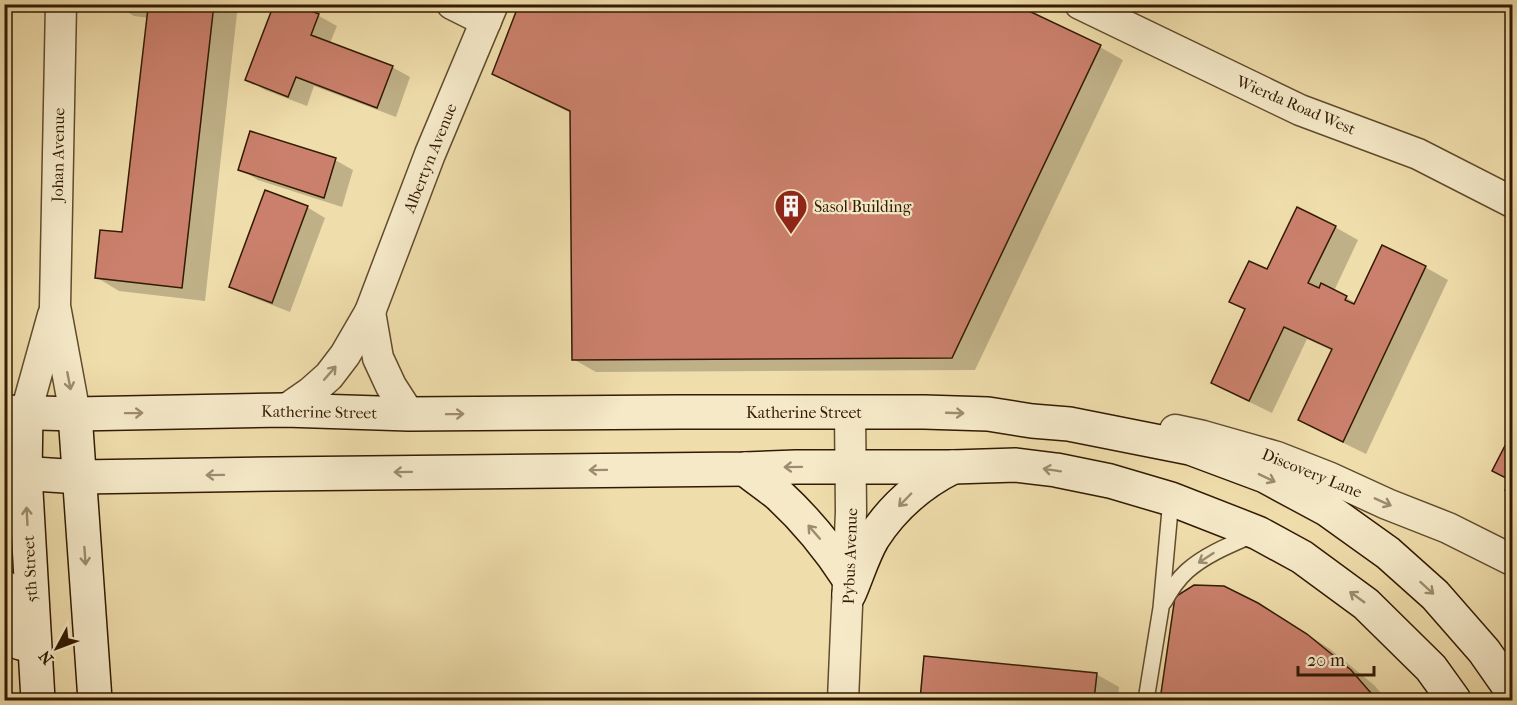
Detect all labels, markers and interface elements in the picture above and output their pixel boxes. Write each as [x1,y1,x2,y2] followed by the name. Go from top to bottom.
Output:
[1233,71,1359,139] street label: Wierda Road West
[399,100,461,216] street label: Albertyn Avenue
[48,108,68,204] street label: Johan Avenue
[773,188,809,235] building icon: Sasol Building
[814,197,912,216] place label: Sasol Building
[323,366,337,381] one-way arrow
[64,371,75,390] one-way arrow
[261,401,377,423] street label: Katherine Street
[746,403,862,422] street label: Katherine Street
[123,407,143,419] one-way arrow
[944,407,964,419] one-way arrow
[444,408,464,420] one-way arrow
[1259,444,1365,502] street label: Discovery Lane
[783,462,803,473] one-way arrow
[1043,464,1063,475] one-way arrow
[588,465,608,476] one-way arrow
[393,466,413,478] one-way arrow
[206,469,226,480] one-way arrow
[1258,473,1276,484] one-way arrow
[898,493,912,508] one-way arrow
[1373,497,1391,508] one-way arrow
[22,507,33,527] one-way arrow
[839,507,861,605] street label: Pybus Avenue
[807,525,821,540] one-way arrow
[19,535,41,603] street label: 5th Street
[80,546,91,566] one-way arrow
[1197,552,1214,565] one-way arrow
[1419,581,1434,595] one-way arrow
[1349,591,1365,604] one-way arrow
[27,618,87,678] north arrow
[1298,639,1374,677] scale bar
[34,646,57,668] text: N
[1307,650,1345,671] text: 20 m

